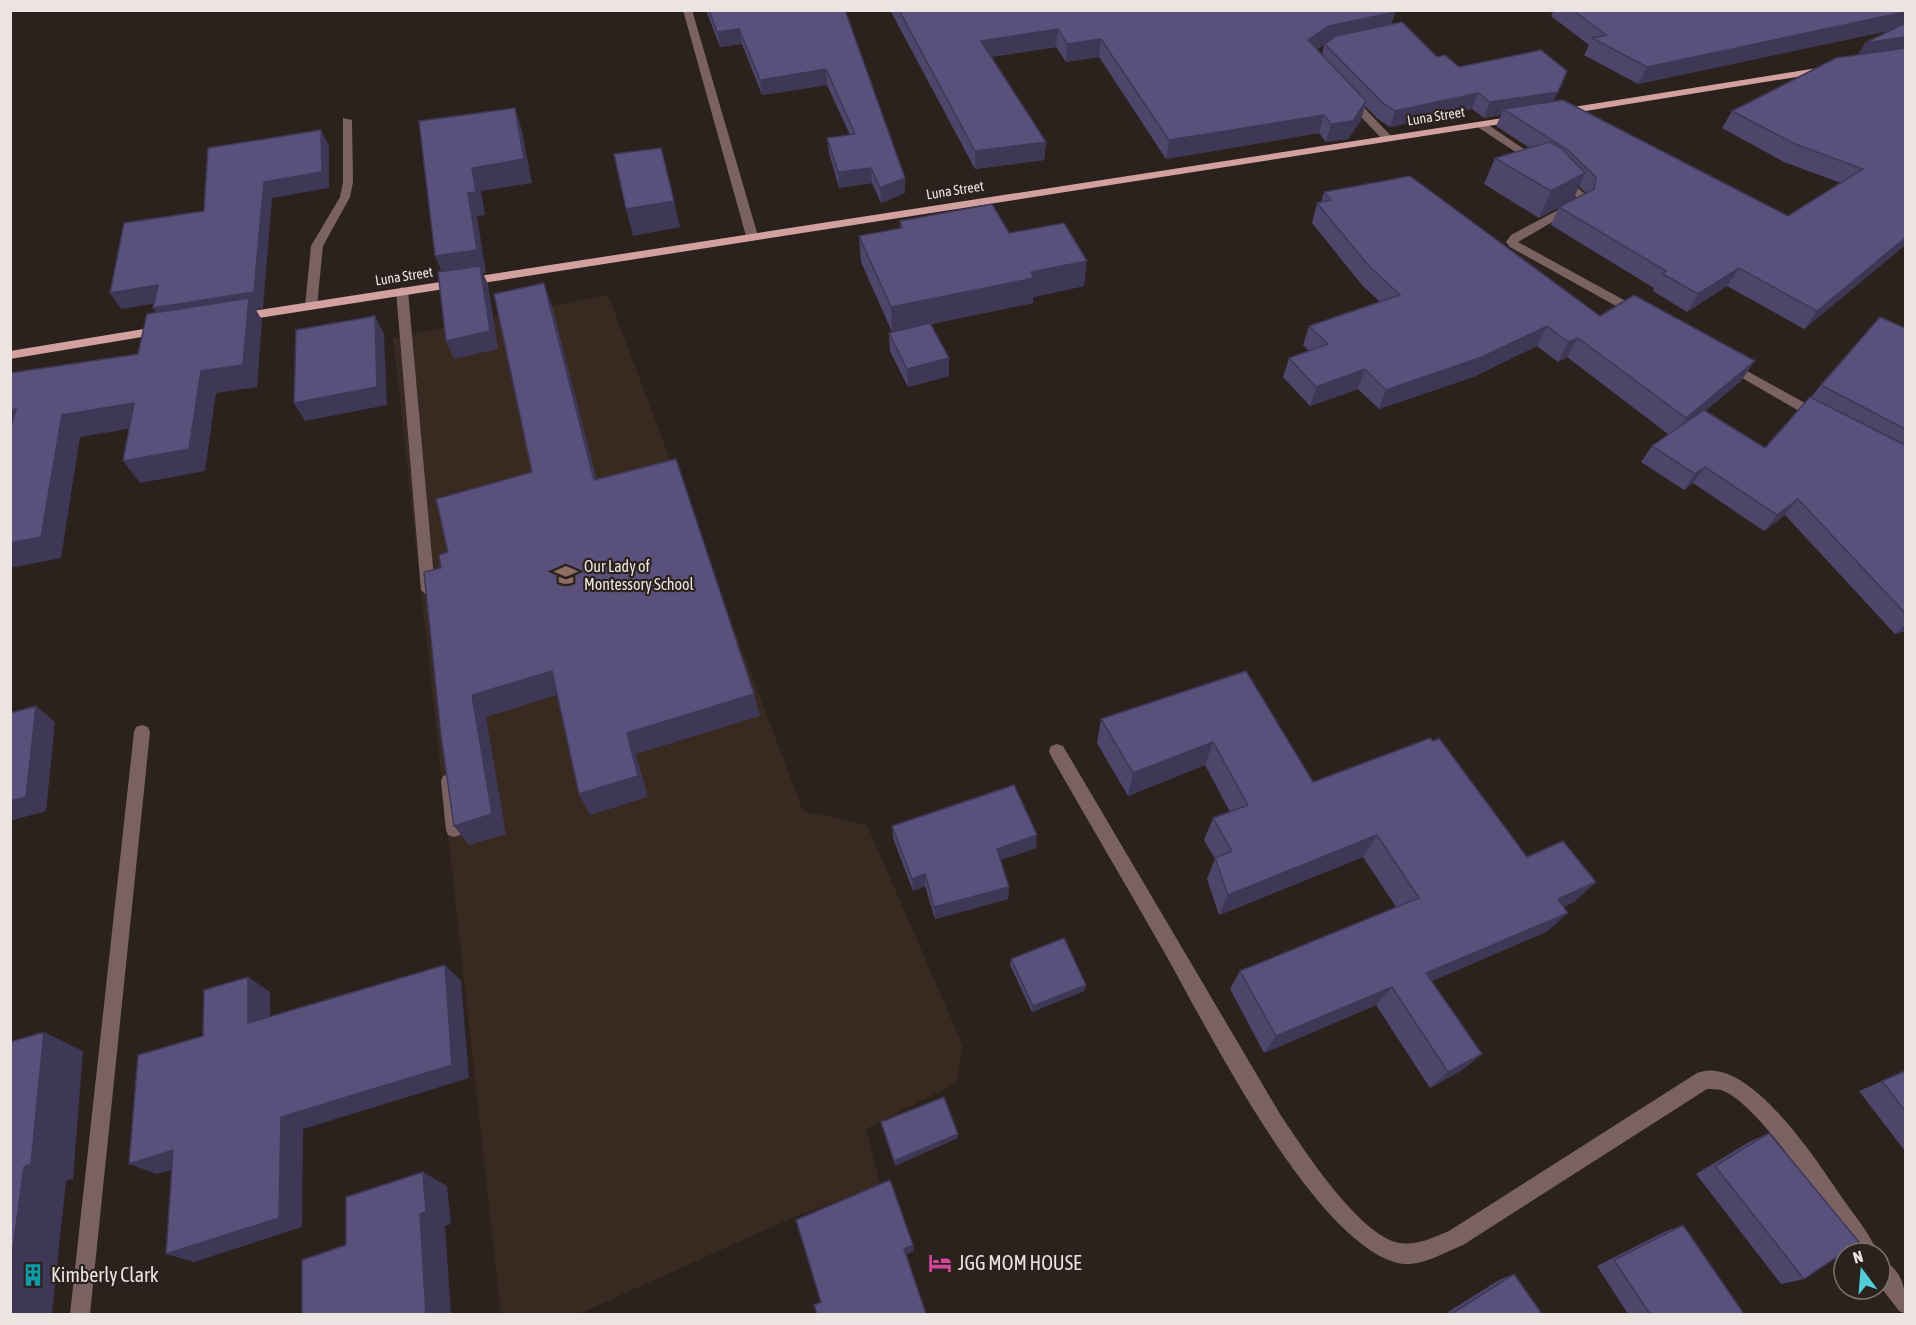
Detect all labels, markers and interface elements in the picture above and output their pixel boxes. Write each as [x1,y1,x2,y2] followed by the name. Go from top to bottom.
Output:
[1406,104,1466,128] street label: Luna Street
[925,178,985,202] street label: Luna Street
[374,264,434,288] street label: Luna Street
[584,557,694,594] place label: Our Lady of Montessory School
[553,562,579,588] school or university icon: Our Lady of Montessory School
[1832,1241,1892,1301] north arrow
[1851,1247,1865,1267] text: N
[927,1250,953,1276] hotel icon: JGG MOM HOUSE
[958,1251,1082,1274] place label: JGG MOM HOUSE
[20,1262,46,1288] building icon: Kimberly Clark
[51,1263,159,1286] place label: Kimberly Clark

